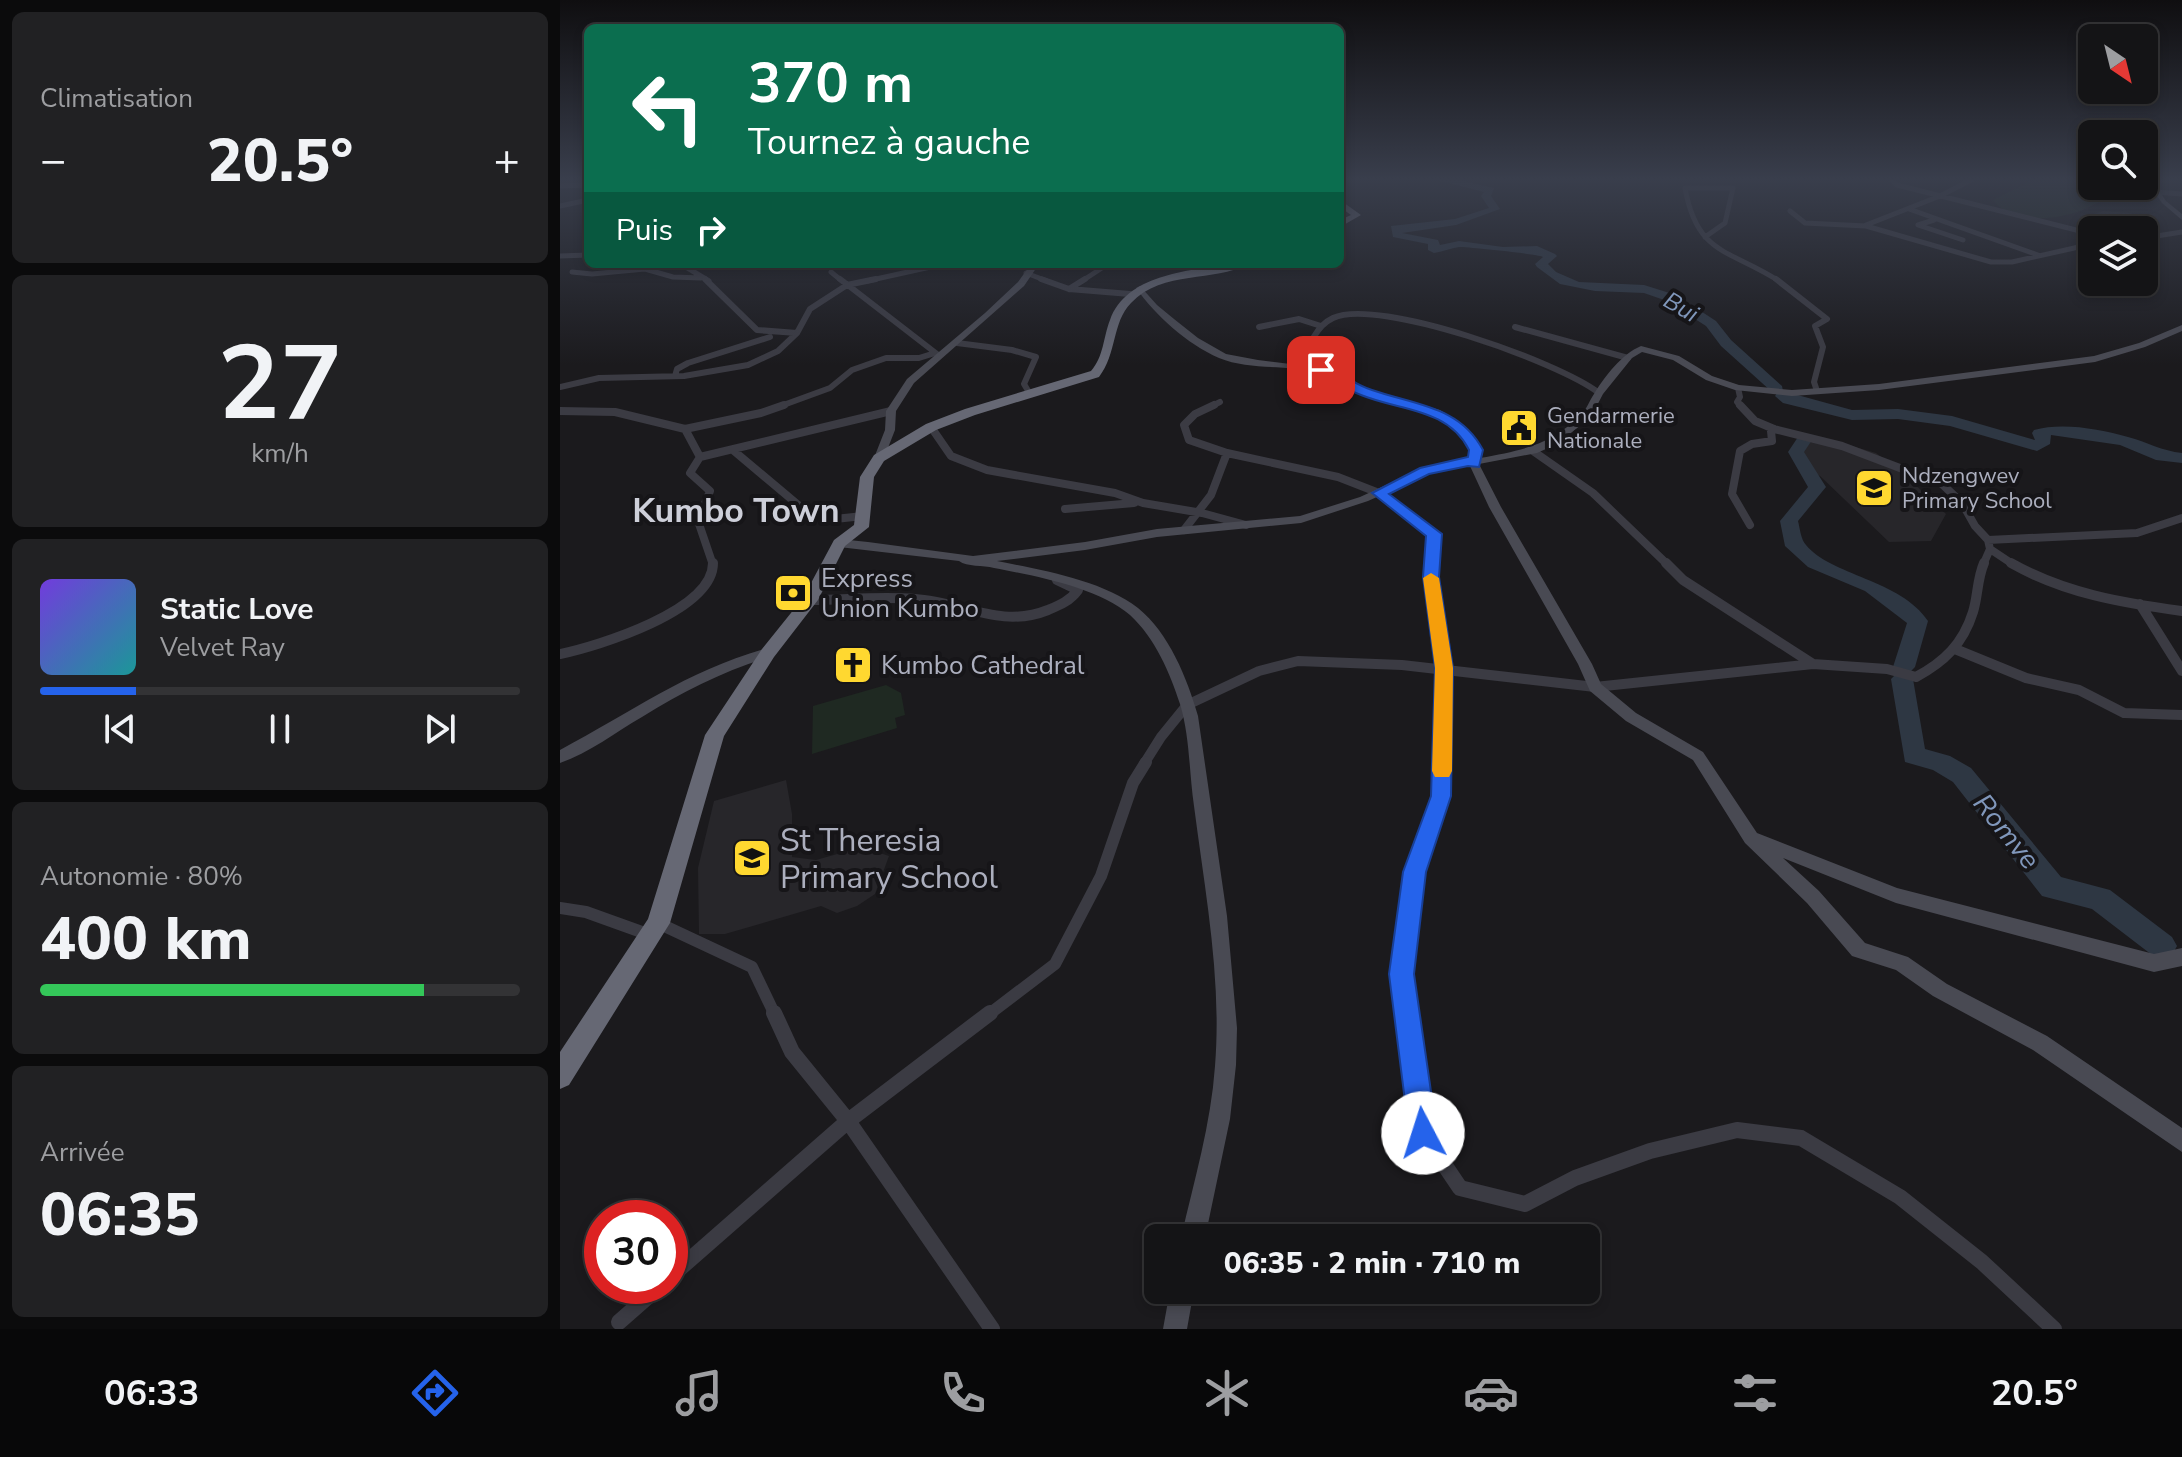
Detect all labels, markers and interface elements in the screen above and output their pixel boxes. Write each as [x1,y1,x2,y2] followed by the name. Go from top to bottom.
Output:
[2078,24,2158,104] north arrow
[2078,24,2158,296] map controls
[748,45,913,122] text: 370 m
[616,56,720,160] icon: left
[40,81,193,116] text: Climatisation
[748,118,1030,167] text: Tournez à gauche
[207,120,353,202] text: 20.5°
[2078,120,2158,200] button: search
[40,131,66,191] text: −
[494,131,520,191] text: +
[689,208,733,252] icon: right
[616,210,673,251] text: Puis
[2078,216,2158,296] button: layers
[1658,284,1705,330] water label: Bui
[218,313,342,455] text: 27
[1287,336,1355,404] pin
[1299,348,1343,392] icon: arrive
[1547,401,1675,456] place label: Gendarmerie Nationale
[1498,407,1540,449] public building icon: Gendarmerie Nationale
[251,436,309,471] text: km/h
[1902,461,2052,516] place label: Ndzengwev Primary School
[1853,467,1895,509] school or university icon: Ndzengwev Primary School
[632,488,840,534] district label: Kumbo Town
[821,561,979,626] place label: Express Union Kumbo
[772,572,814,614] bank icon: Express Union Kumbo
[160,589,314,630] text: Static Love
[160,630,285,665] text: Velvet Ray
[832,644,874,686] church icon: Kumbo Cathedral
[881,648,1085,683] place label: Kumbo Cathedral
[98,707,142,751] icon: previous
[258,707,302,751] icon: pause
[418,707,462,751] icon: next
[1964,786,2048,877] water label: Romve
[780,819,999,899] place label: St Theresia Primary School
[731,837,773,879] school or university icon: St Theresia Primary School
[40,859,243,894] text: Autonomie · 80%
[40,898,252,980] text: 400 km
[1381,1091,1465,1175] position arrow
[40,1135,124,1170] text: Arrivée
[40,1174,200,1256] text: 06:35
[584,1200,688,1304] speed limit sign: 30
[1224,1243,1520,1284] text: 06:35 · 2 min · 710 m
[407,1365,463,1421] icon: directions
[671,1365,727,1421] icon: music
[935,1365,991,1421] icon: phone
[1199,1365,1255,1421] icon: climate
[1463,1365,1519,1421] icon: car
[1727,1365,1783,1421] icon: filters
[104,1369,199,1418] text: 06:33
[1991,1369,2078,1418] text: 20.5°

